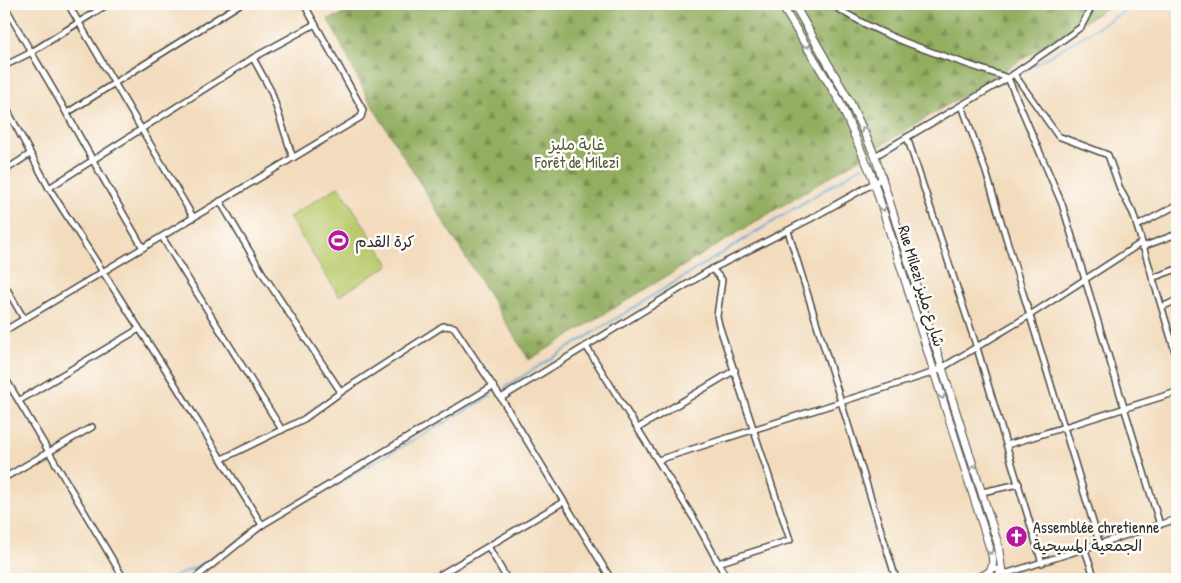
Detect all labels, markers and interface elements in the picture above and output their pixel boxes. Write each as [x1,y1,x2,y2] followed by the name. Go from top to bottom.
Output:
[801,39,810,49] one-way arrow
[860,126,870,135] one-way arrow
[534,133,619,173] park label: غابة مليز Forêt de Milezi
[877,203,887,211] one-way arrow
[892,223,951,350] street label: Rue Milezi شارع مليز
[327,229,351,253] sports icon: كرة القدم
[355,230,415,254] place label: كرة القدم
[937,391,947,400] one-way arrow
[970,464,980,472] one-way arrow
[1033,516,1160,556] place label: Assemblée chretienne الجمعية المسيحية
[1005,524,1029,548] church icon: Assemblée chretienne الجمعية المسيحية
[985,547,995,555] one-way arrow

